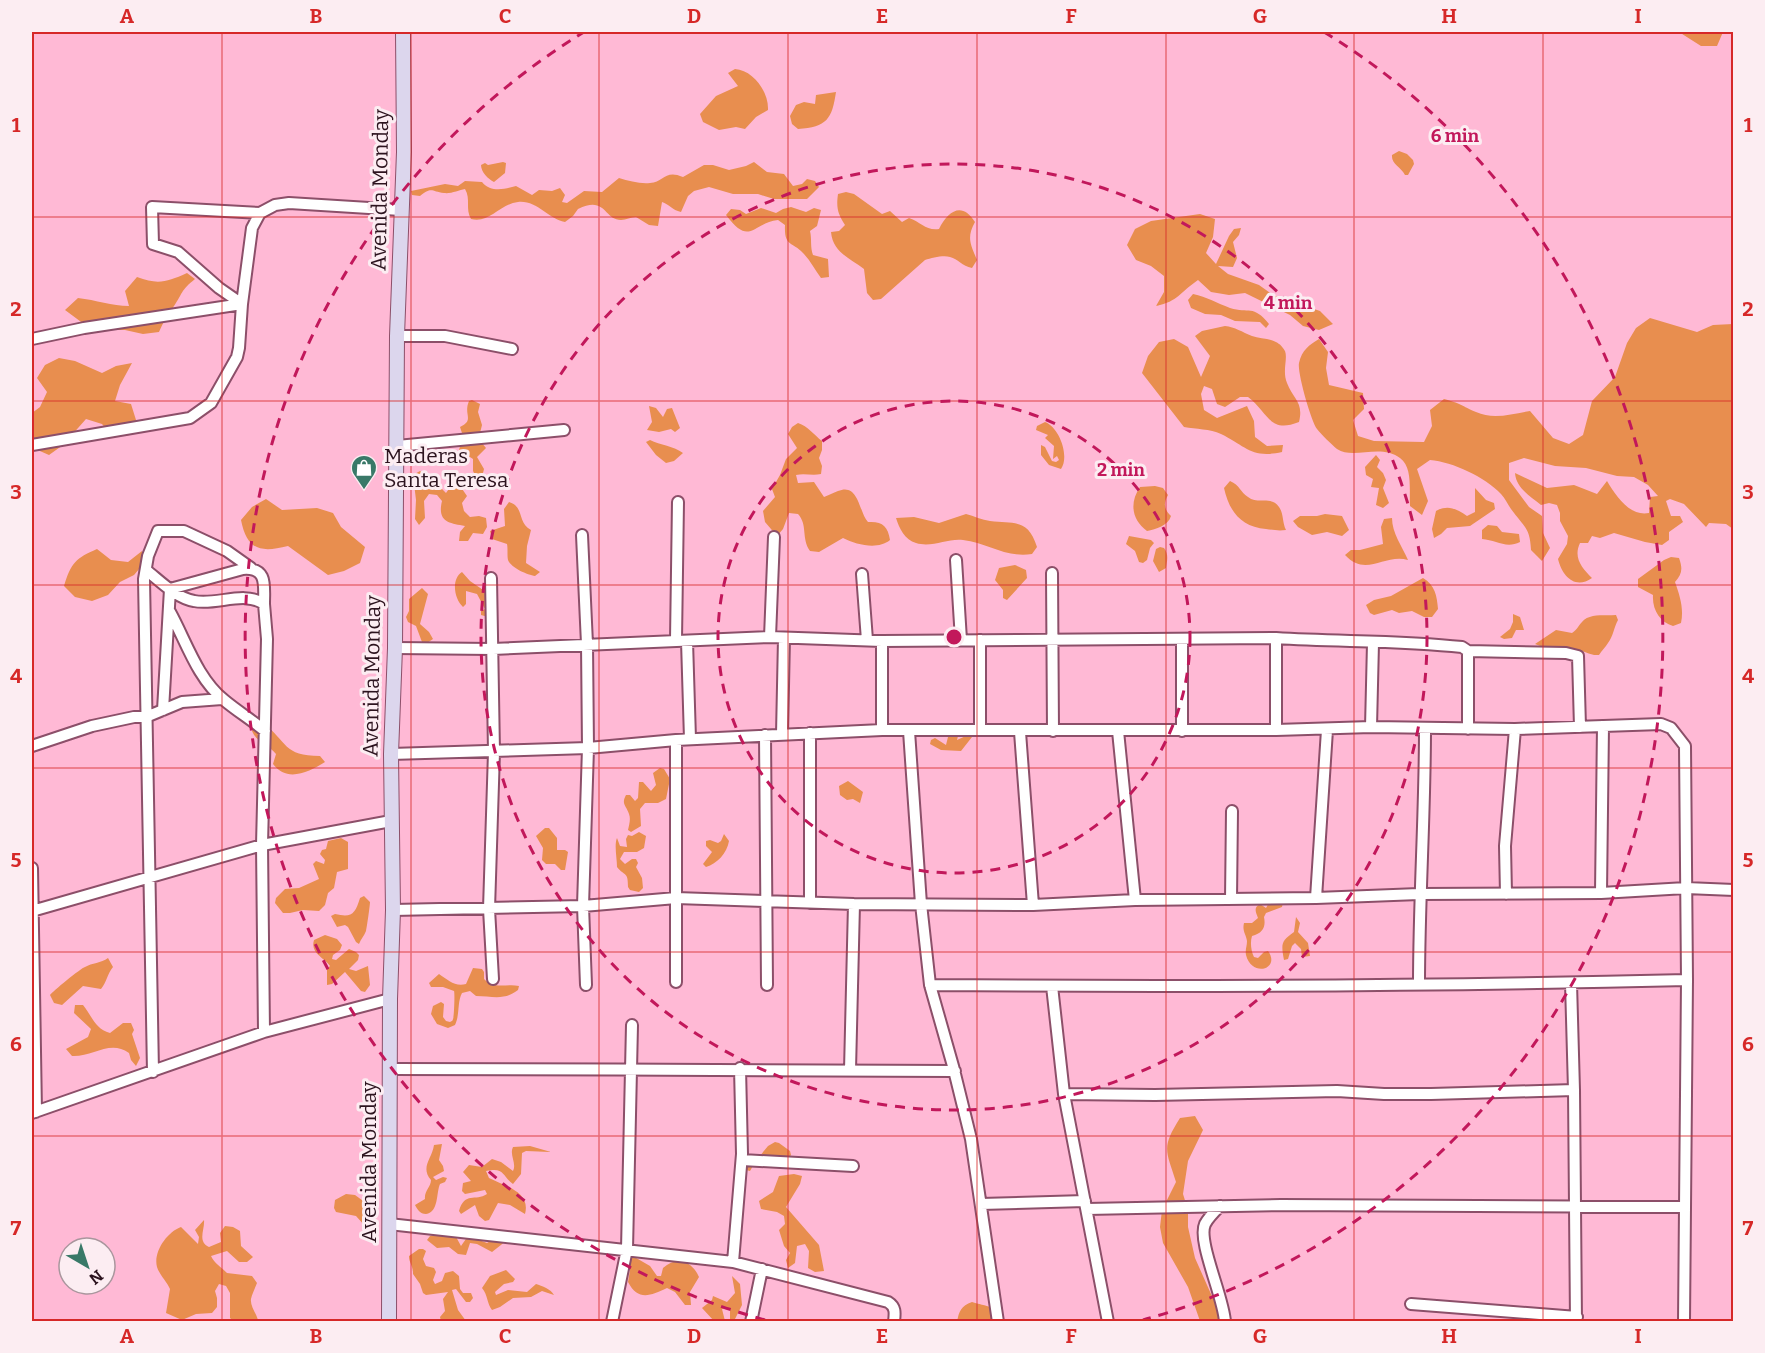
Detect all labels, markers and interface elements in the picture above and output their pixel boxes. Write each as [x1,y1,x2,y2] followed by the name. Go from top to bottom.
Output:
[120,4,135,28] text: A
[310,4,323,28] text: B
[499,4,511,28] text: C
[687,4,701,28] text: D
[876,4,888,28] text: E
[1065,4,1077,28] text: F
[1253,4,1267,28] text: G
[1441,4,1457,28] text: H
[1634,4,1642,28] text: I
[366,108,394,271] street label: Avenida Monday
[12,113,21,137] text: 1
[1744,113,1753,137] text: 1
[1431,125,1480,147] text: 6 min
[1264,292,1313,314] text: 4 min
[10,297,22,321] text: 2
[1742,297,1754,321] text: 2
[384,443,509,493] place label: Maderas Santa Teresa
[349,453,379,491] shop icon: Maderas Santa Teresa
[1097,459,1145,481] text: 2 min
[10,480,22,504] text: 3
[1742,480,1754,504] text: 3
[358,594,386,757] street label: Avenida Monday
[944,627,964,647] centre of rings
[10,664,22,688] text: 4
[1742,664,1754,688] text: 4
[11,848,22,872] text: 5
[1743,848,1754,872] text: 5
[10,1032,22,1056] text: 6
[1742,1032,1754,1056] text: 6
[356,1080,382,1243] street label: Avenida Monday
[11,1216,22,1240] text: 7
[1743,1216,1754,1240] text: 7
[57,1236,117,1296] north arrow
[85,1266,107,1289] text: N
[120,1324,135,1348] text: A
[310,1324,323,1348] text: B
[499,1324,511,1348] text: C
[687,1324,701,1348] text: D
[876,1324,888,1348] text: E
[1065,1324,1077,1348] text: F
[1253,1324,1267,1348] text: G
[1441,1324,1457,1348] text: H
[1634,1324,1642,1348] text: I

